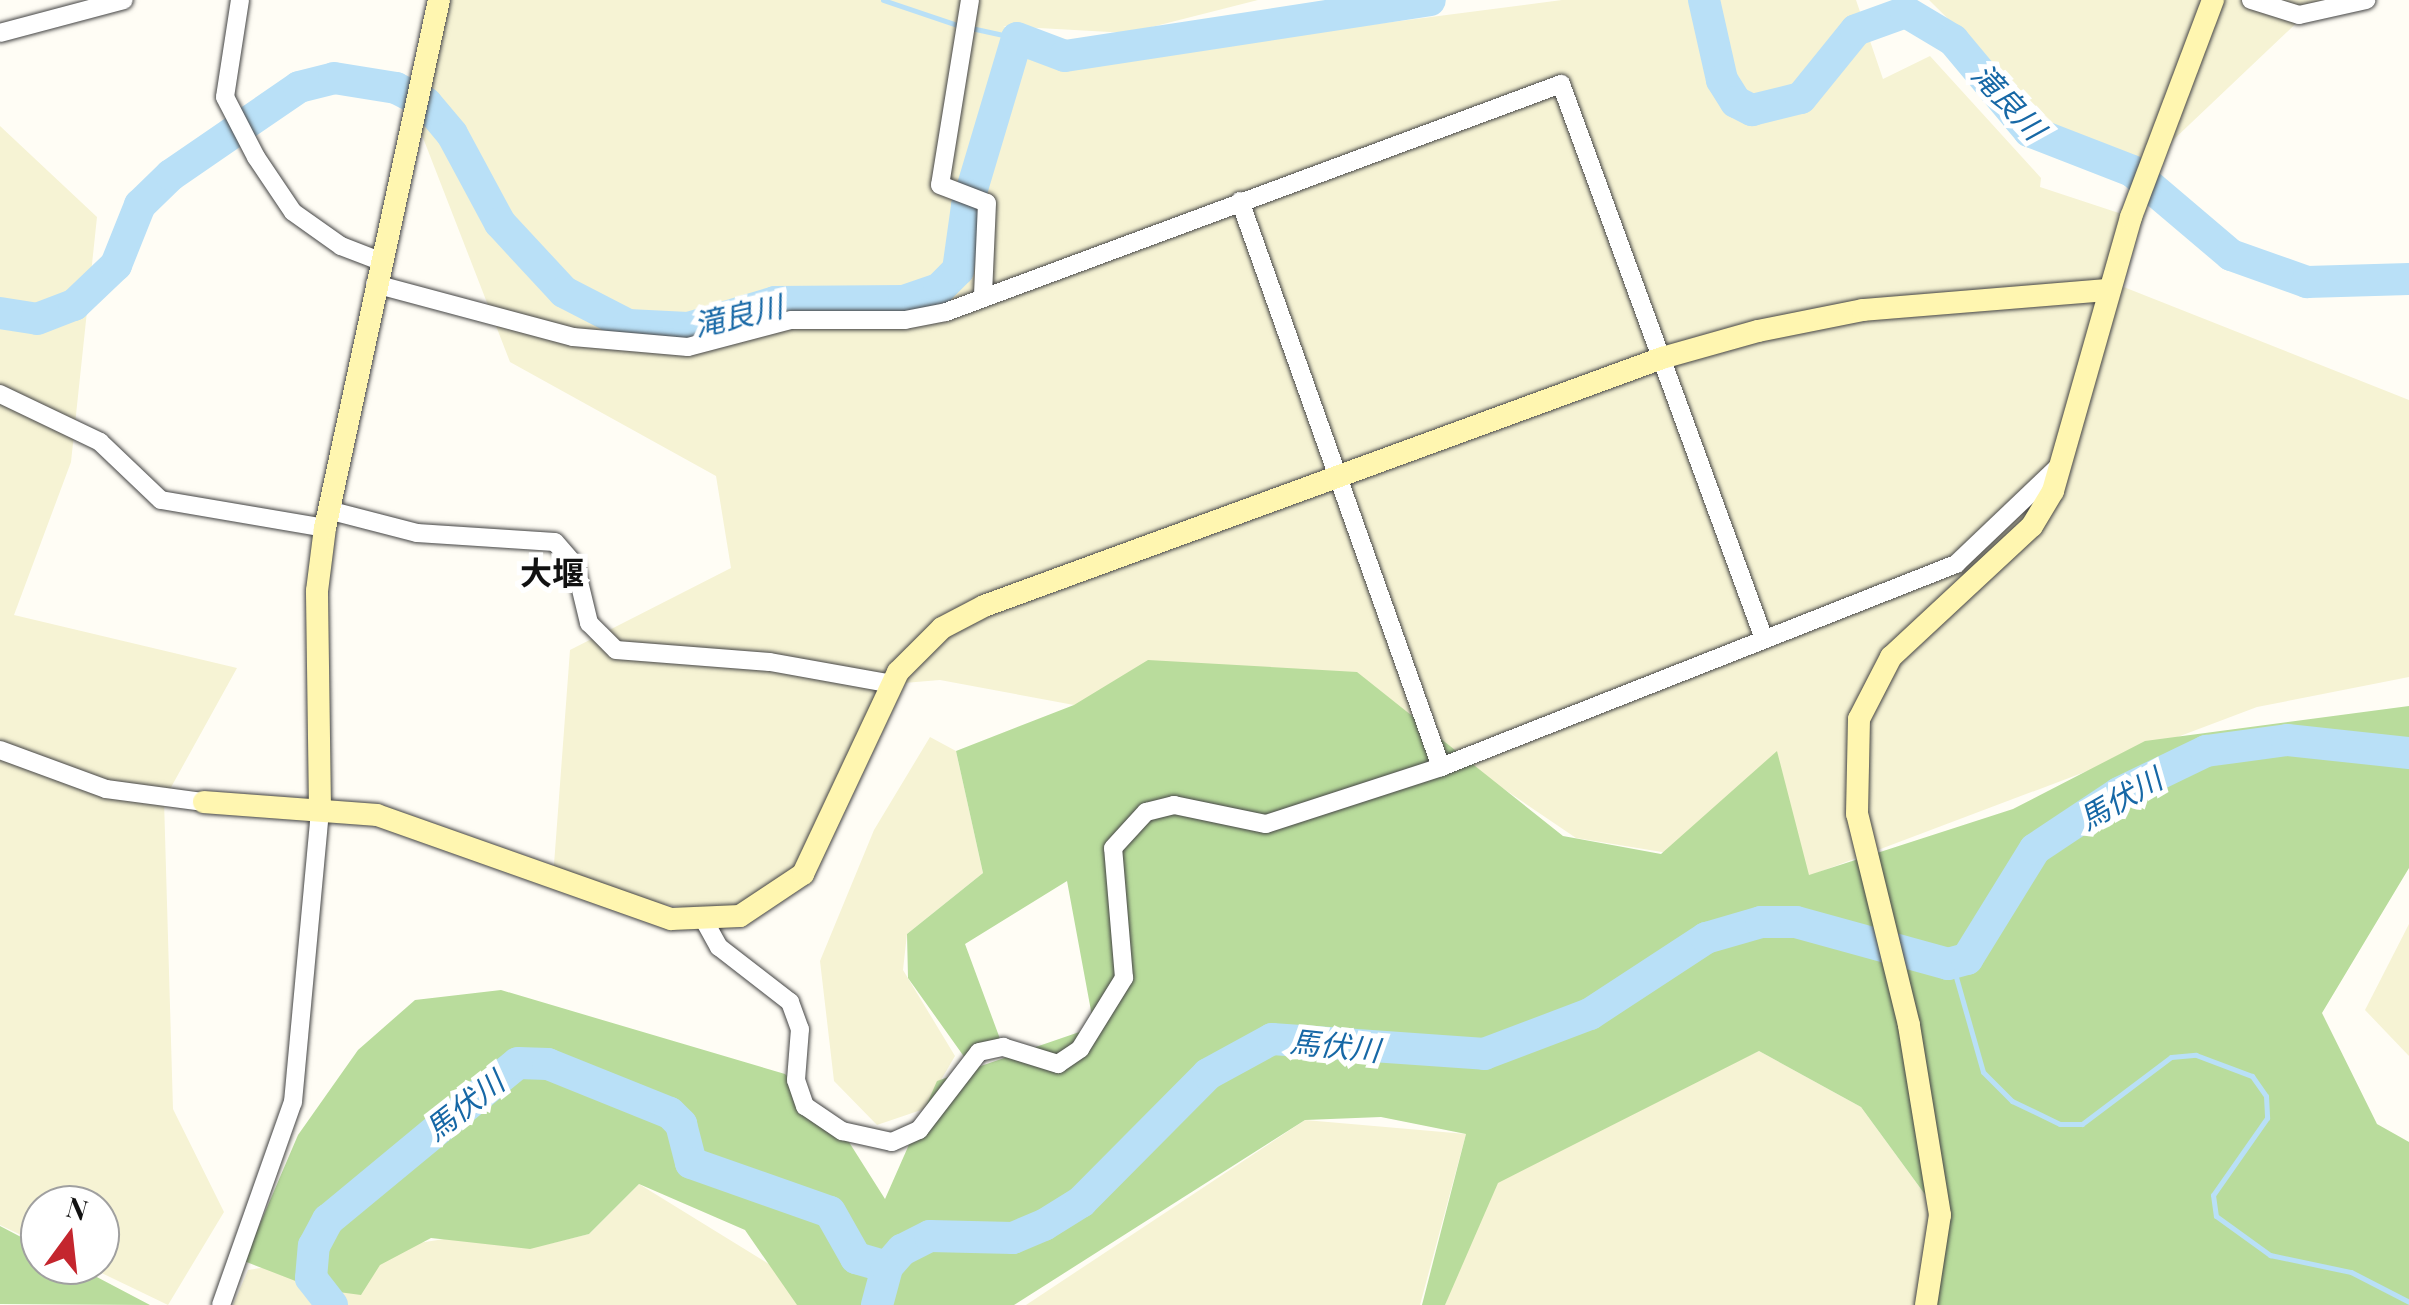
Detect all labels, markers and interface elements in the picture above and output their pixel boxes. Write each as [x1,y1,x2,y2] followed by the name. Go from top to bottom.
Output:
[1965,56,2053,146] water label: 滝良川
[690,287,786,343] water label: 滝良川
[520,553,584,591] district label: 大堰
[2072,760,2168,836] water label: 馬伏川
[1288,1022,1382,1068] water label: 馬伏川
[417,1063,511,1147] water label: 馬伏川
[20,1185,120,1285] north arrow
[63,1187,92,1228] text: N

